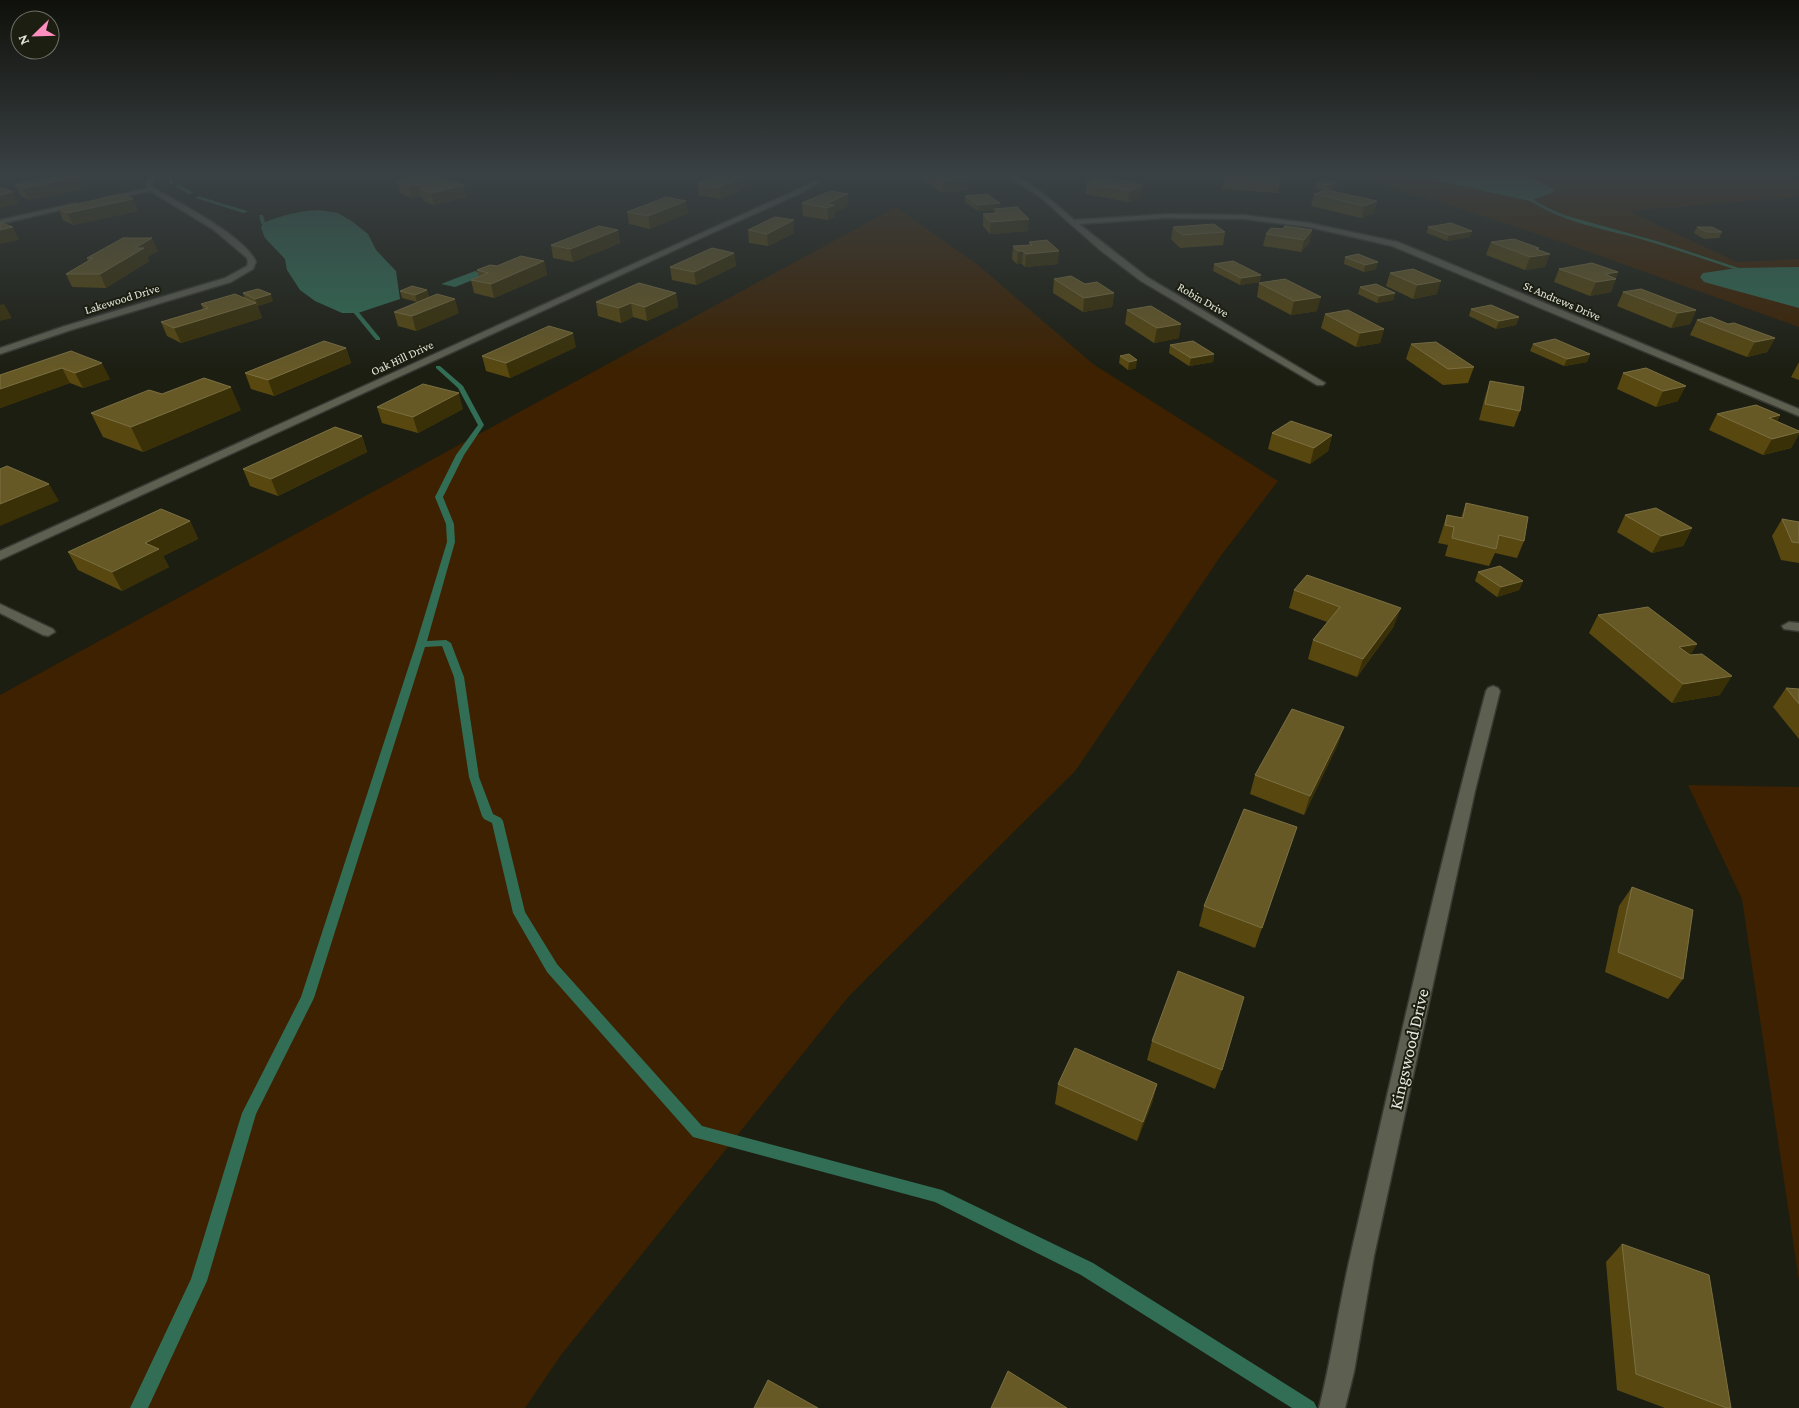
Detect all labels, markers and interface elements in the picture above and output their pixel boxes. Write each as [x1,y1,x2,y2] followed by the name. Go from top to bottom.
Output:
[10,10,60,60] north arrow
[14,32,32,48] text: N
[1521,278,1603,324] street label: St Andrews Drive
[1175,280,1231,320] street label: Robin Drive
[83,281,161,317] street label: Lakewood Drive
[369,337,435,379] street label: Oak Hill Drive
[1385,987,1433,1111] street label: Kingswood Drive

